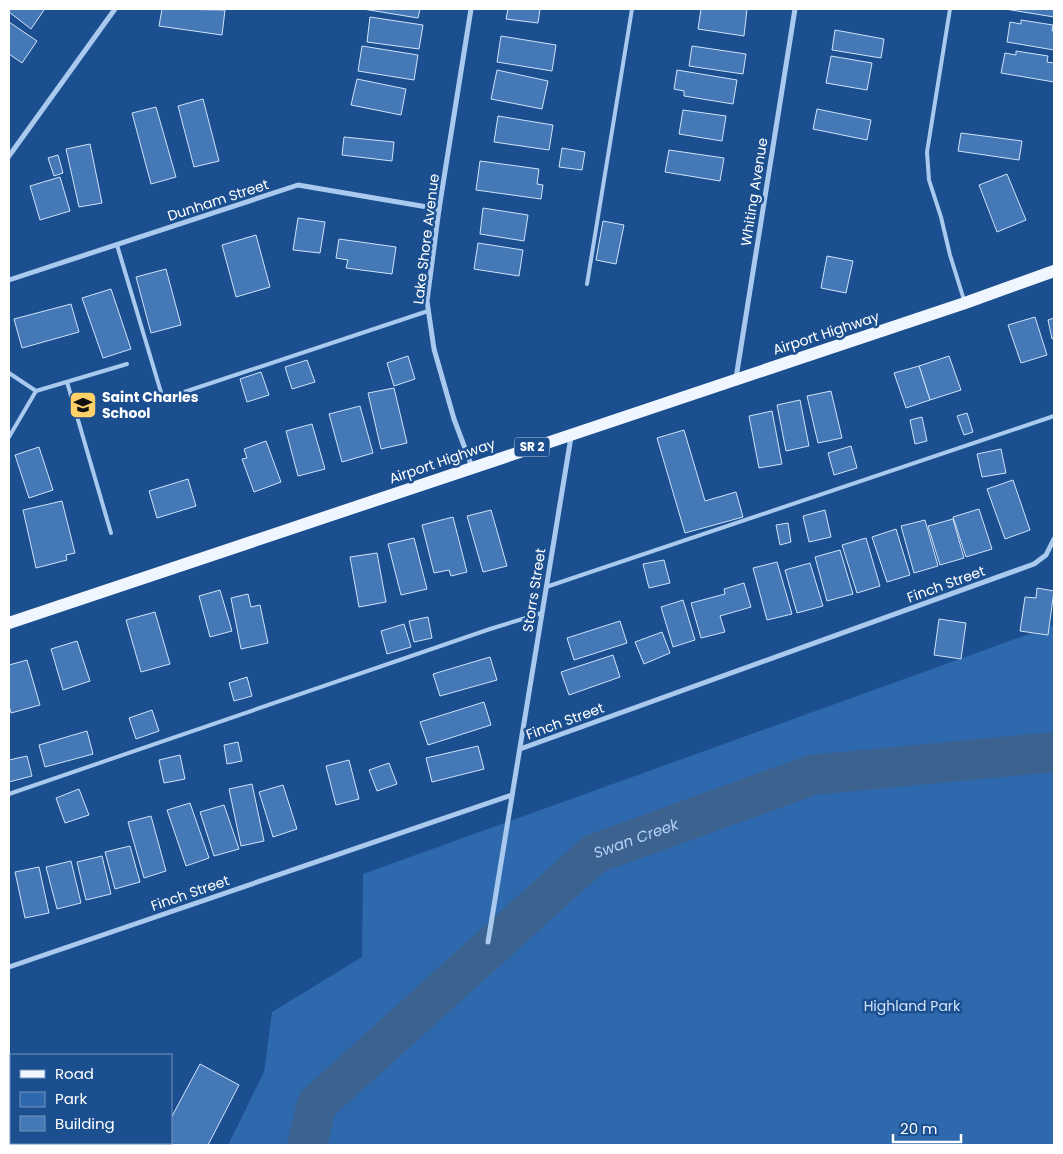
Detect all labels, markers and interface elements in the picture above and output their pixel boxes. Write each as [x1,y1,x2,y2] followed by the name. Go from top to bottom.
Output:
[736,136,772,248] street label: Whiting Avenue
[408,172,444,305] street label: Lake Shore Avenue
[165,174,271,226] street label: Dunham Street
[770,306,882,360] street label: Airport Highway
[102,387,199,423] place label: Saint Charles School
[68,390,98,420] school or university icon: Saint Charles School
[386,433,498,489] street label: Airport Highway
[514,438,550,457] road number: SR 2
[517,547,551,633] street label: Storrs Street
[904,561,988,607] street label: Finch Street
[523,698,607,744] street label: Finch Street
[590,813,682,863] water label: Swan Creek
[148,870,232,916] street label: Finch Street
[864,996,961,1016] park label: Highland Park
[10,1054,172,1144] legend
[55,1063,94,1084] text: Road
[55,1088,87,1109] text: Park
[893,1112,960,1144] scale bar
[55,1113,115,1134] text: Building
[900,1118,938,1139] text: 20 m

